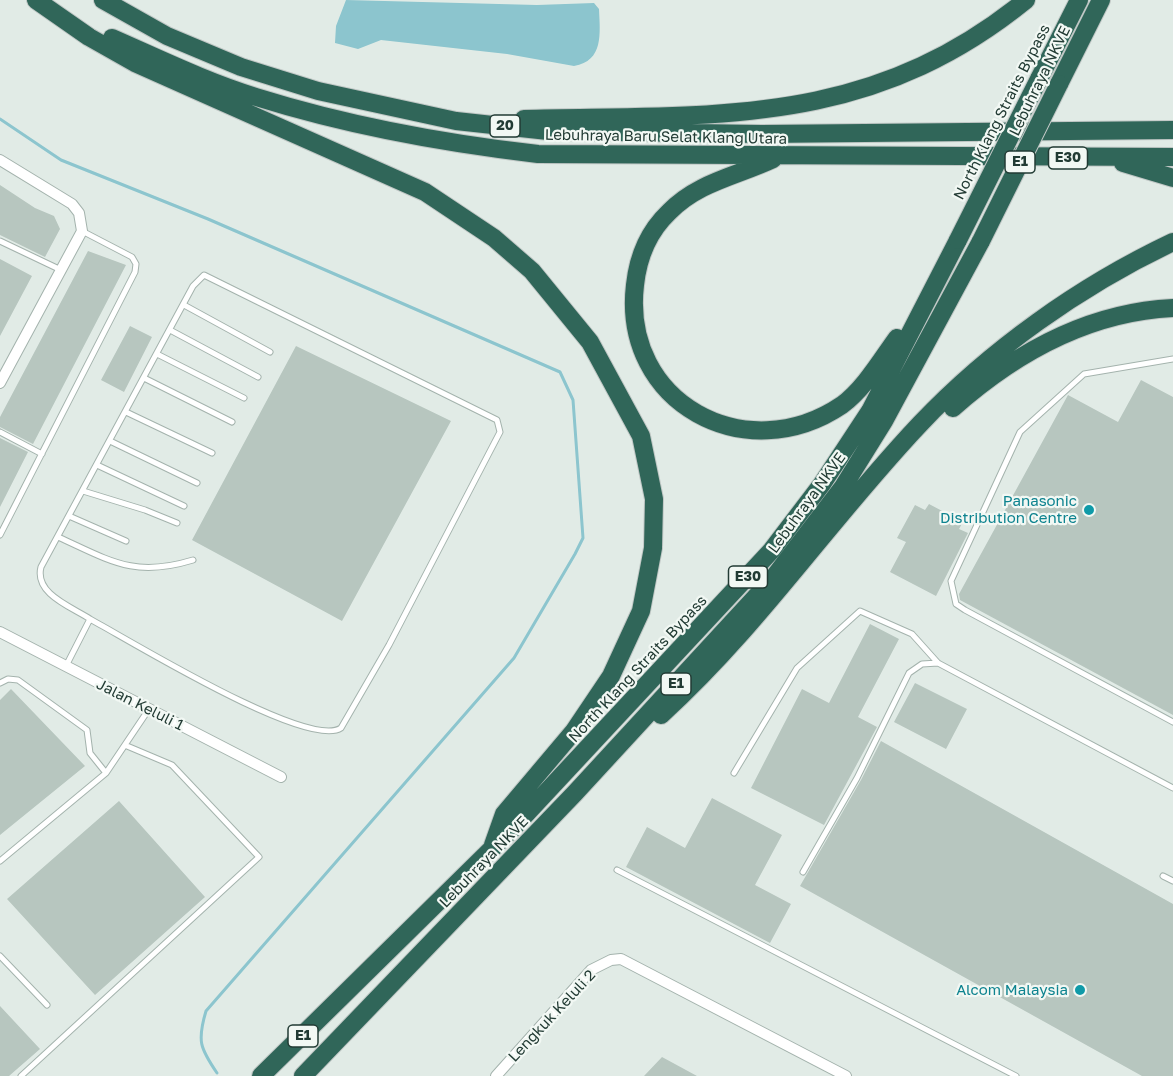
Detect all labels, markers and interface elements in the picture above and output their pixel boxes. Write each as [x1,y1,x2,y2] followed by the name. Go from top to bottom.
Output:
[950,21,1054,203] street label: North Klang Straits Bypass
[1006,23,1074,139] street label: Lebuhraya NKVE
[490,115,520,137] road number: 20
[545,126,787,148] street label: Lebuhraya Baru Selat Klang Utara
[1048,147,1088,169] road number: E30
[1005,151,1035,173] road number: E1
[765,449,849,557] street label: Lebuhraya NKVE
[940,492,1077,527] place label: Panasonic Distribution Centre
[1082,503,1096,517] marker: Panasonic Distribution Centre
[728,566,768,588] road number: E30
[565,592,711,746] street label: North Klang Straits Bypass
[661,673,691,695] road number: E1
[93,675,187,735] street label: Jalan Keluli 1
[436,813,532,911] street label: Lebuhraya NKVE
[505,966,599,1066] street label: Lengkuk Keluli 2
[956,981,1068,999] place label: Alcom Malaysia
[1073,983,1087,997] marker: Alcom Malaysia
[288,1025,318,1047] road number: E1

